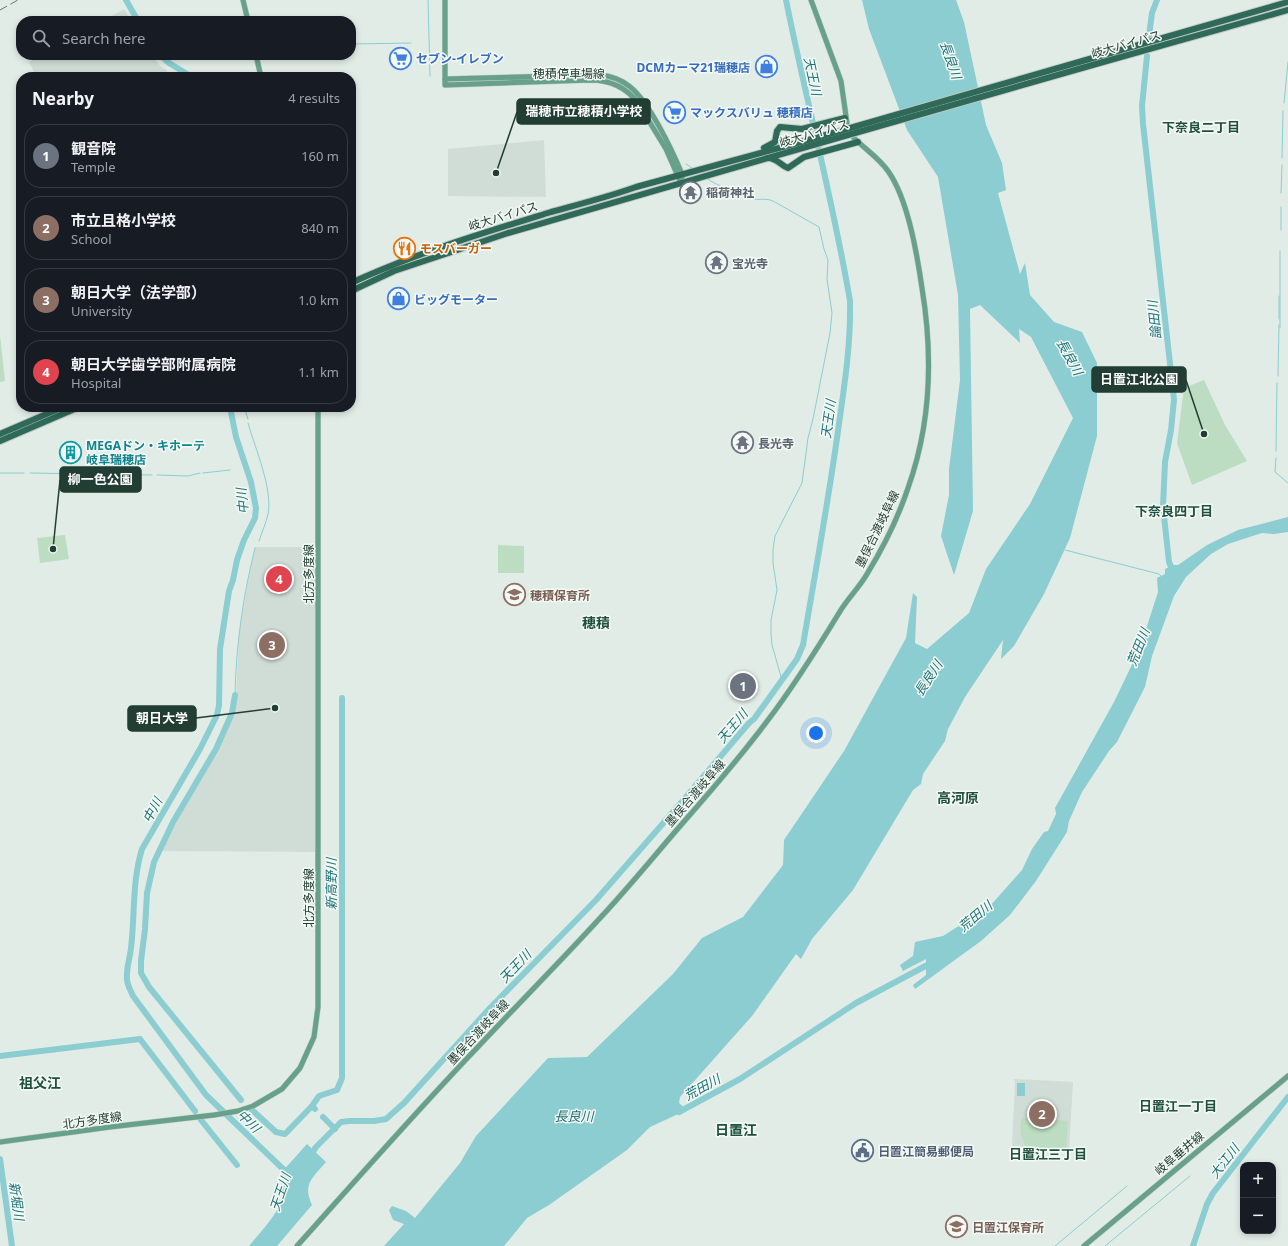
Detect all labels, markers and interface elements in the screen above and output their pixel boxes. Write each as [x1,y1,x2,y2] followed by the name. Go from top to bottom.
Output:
[16,16,356,60] search box
[1089,26,1163,62] street label: 岐大バイパス
[30,27,52,49] icon: search
[62,28,145,48] text: Search here
[936,39,967,83] water label: 長良川
[388,45,414,71] supermarket icon: セブン-イレブン
[416,50,504,67] place label: セブン-イレブン
[753,54,779,80] shop icon: DCMカーマ21瑞穂店
[800,55,826,99] water label: 天王川
[636,59,750,76] place label: DCMカーマ21瑞穂店
[533,65,605,82] street label: 穂積停車場線
[32,87,94,110] text: Nearby
[288,89,340,107] text: 4 results
[517,99,650,124] callout: 瑞穂市立穂積小学校
[661,99,687,125] supermarket icon: マックスバリュ 穂積店
[525,102,643,120] text: 瑞穂市立穂積小学校
[690,104,813,121] place label: マックスバリュ 穂積店
[777,115,851,151] street label: 岐大バイパス
[1162,118,1240,136] district label: 下奈良二丁目
[71,138,116,158] text: 観音院
[42,147,50,165] text: 1
[301,147,339,165] text: 160 m
[71,158,116,176] text: Temple
[677,179,703,205] temple icon: 稲荷神社
[706,184,754,201] place label: 稲荷神社
[466,197,540,235] street label: 岐大バイパス
[71,210,176,230] text: 市立且格小学校
[42,219,50,237] text: 2
[301,219,339,237] text: 840 m
[71,230,112,248] text: School
[391,235,417,261] restaurant icon: モスバーガー
[420,240,492,257] place label: モスバーガー
[703,250,729,276] temple icon: 宝光寺
[732,255,768,272] place label: 宝光寺
[71,282,206,302] text: 朝日大学（法学部）
[386,286,412,312] shop icon: ビッグモーター
[42,291,50,309] text: 3
[298,291,339,309] text: 1.0 km
[414,291,498,308] place label: ビッグモーター
[1143,298,1165,340] water label: 論田川
[71,302,132,320] text: University
[1053,336,1088,380] water label: 長良川
[71,354,236,374] text: 朝日大学歯学部附属病院
[42,363,50,381] text: 4
[298,363,339,381] text: 1.1 km
[1092,367,1186,392] callout: 日置江北公園
[1100,370,1178,388] text: 日置江北公園
[71,374,121,392] text: Hospital
[816,396,840,440] water label: 天王川
[730,430,756,456] temple icon: 長光寺
[758,435,794,452] place label: 長光寺
[86,437,205,468] place label: MEGAドン・キホーテ 岐阜瑞穂店
[57,439,83,465] building icon: MEGAドン・キホーテ 岐阜瑞穂店
[60,467,141,492] callout: 柳一色公園
[67,470,133,488] text: 柳一色公園
[231,485,252,515] water label: 中川
[851,488,903,570] street label: 墨俣合渡岐阜線
[1135,502,1213,520] district label: 下奈良四丁目
[300,544,317,604] street label: 北方多度線
[266,564,292,594] pin: 4
[501,582,527,608] school or university icon: 穂積保育所
[530,587,590,604] place label: 穂積保育所
[582,613,610,632] district label: 穂積
[1122,624,1154,668] water label: 荒田川
[259,630,285,660] pin: 3
[910,655,947,699] water label: 長良川
[730,671,756,701] pin: 1
[712,704,753,747] water label: 天王川
[128,706,196,731] callout: 朝日大学
[136,709,188,727] text: 朝日大学
[806,723,826,743] your location
[661,756,729,830] street label: 墨俣合渡岐阜線
[937,788,979,807] district label: 高河原
[138,793,167,826] water label: 中川
[322,856,340,910] water label: 新高野川
[300,868,317,928] street label: 北方多度線
[954,895,997,935] water label: 荒田川
[495,944,536,986] water label: 天王川
[443,995,513,1069] street label: 墨俣合渡岐阜線
[681,1069,725,1104] water label: 荒田川
[19,1073,61,1092] district label: 祖父江
[1139,1097,1217,1115] district label: 日置江一丁目
[1029,1099,1055,1129] pin: 2
[233,1105,266,1138] water label: 中川
[61,1107,123,1133] street label: 北方多度線
[554,1107,595,1125] water label: 長良川
[715,1120,757,1139] district label: 日置江
[1151,1127,1207,1179] street label: 岐阜垂井線
[849,1138,875,1164] public building icon: 日置江簡易郵便局
[1205,1139,1244,1182] water label: 大江川
[878,1143,974,1160] place label: 日置江簡易郵便局
[1009,1145,1087,1163] district label: 日置江三丁目
[1240,1162,1276,1234] map controls
[1240,1162,1276,1198] button: +
[265,1169,296,1213] water label: 天王川
[5,1180,29,1224] water label: 新堀川
[1240,1198,1276,1234] button: −
[943,1214,969,1240] school or university icon: 日置江保育所
[972,1219,1044,1236] place label: 日置江保育所

